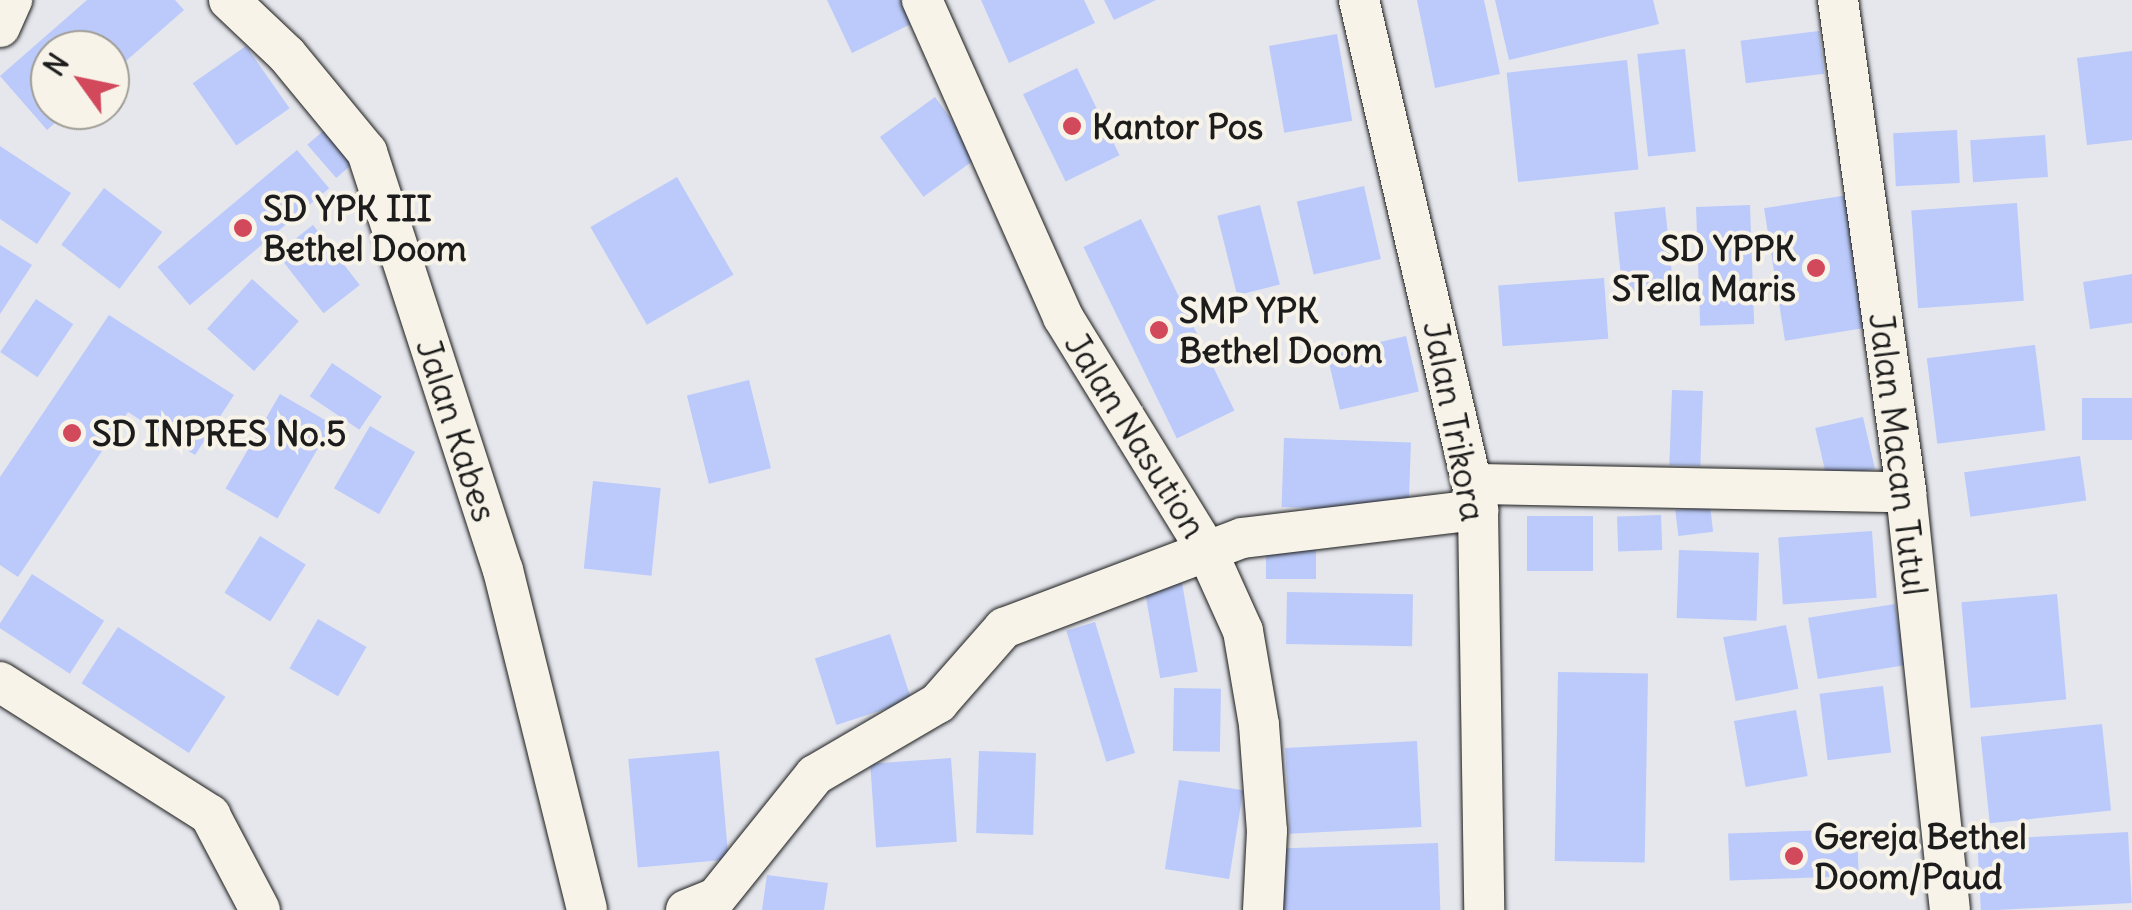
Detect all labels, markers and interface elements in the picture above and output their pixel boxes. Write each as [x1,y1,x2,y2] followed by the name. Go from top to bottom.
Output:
[30,30,130,130] north arrow
[36,47,77,83] text: N
[1092,105,1263,147] place label: Kantor Pos
[1061,115,1083,137] marker: Kantor Pos
[263,187,467,269] place label: SD YPK III Bethel Doom
[232,217,254,239] marker: SD YPK III Bethel Doom
[1612,227,1796,309] place label: SD YPPK STella Maris
[1805,257,1827,279] marker: SD YPPK STella Maris
[1179,289,1383,371] place label: SMP YPK Bethel Doom
[1861,310,1937,598] street label: Jalan Macan Tutul
[1415,317,1495,525] street label: Jalan Trikora
[1148,319,1170,341] marker: SMP YPK Bethel Doom
[1056,325,1216,545] street label: Jalan Nasution
[408,333,506,527] street label: Jalan Kabes
[92,412,346,454] place label: SD INPRES No.5
[61,422,83,444] marker: SD INPRES No.5
[1814,815,2027,897] place label: Gereja Bethel Doom/Paud
[1783,845,1805,867] marker: Gereja Bethel Doom/Paud

